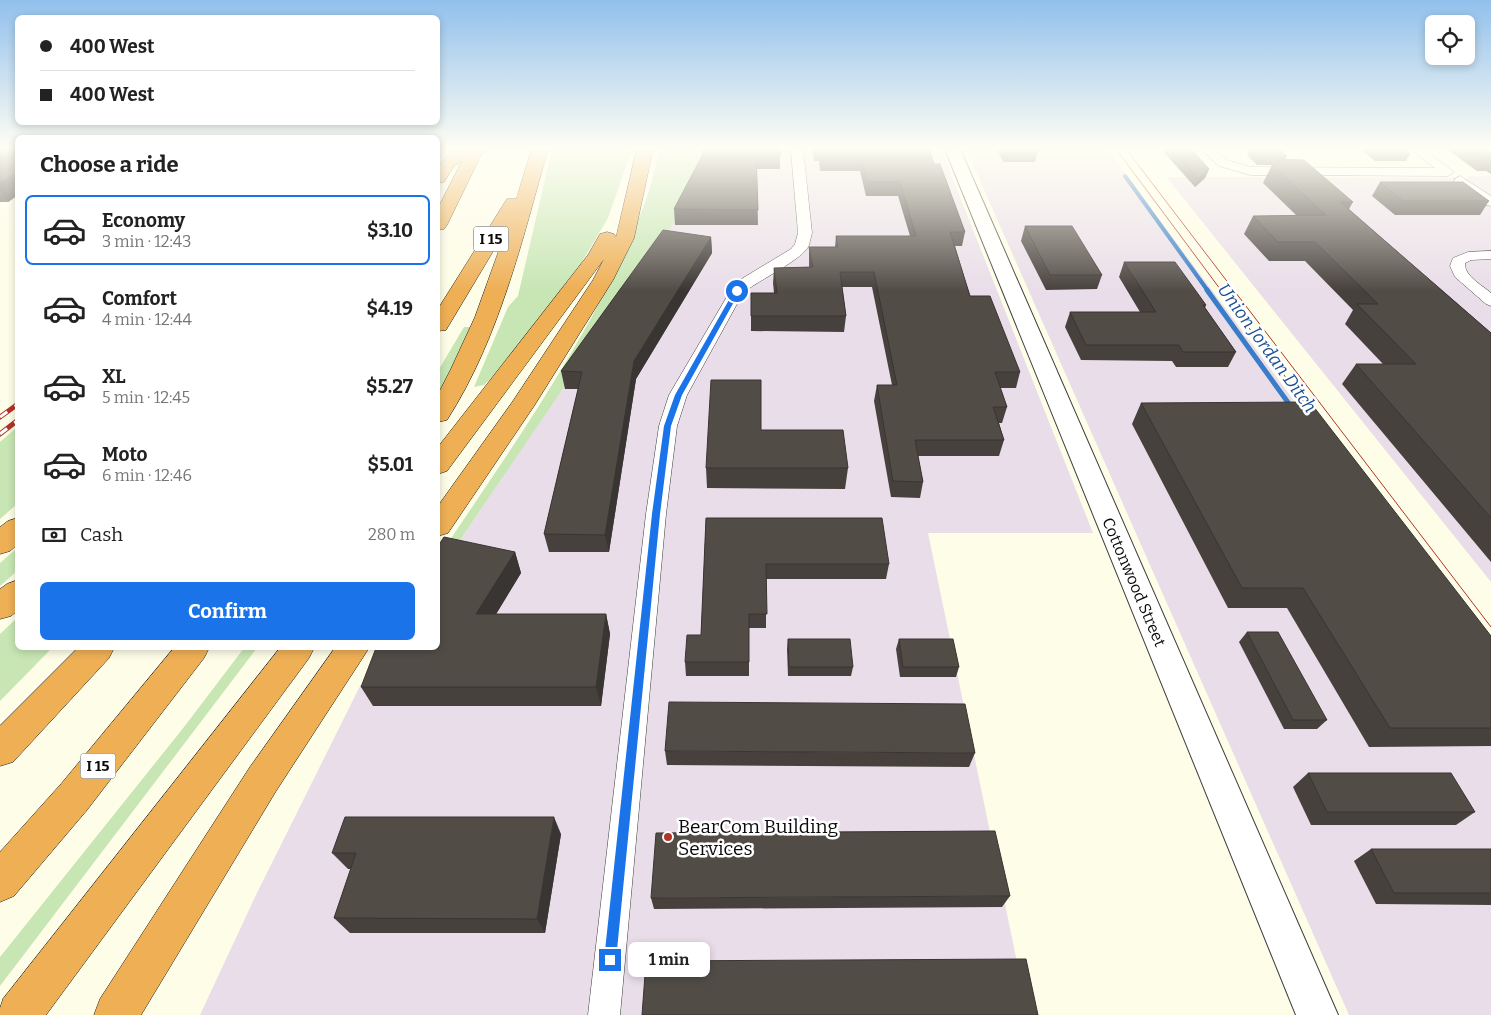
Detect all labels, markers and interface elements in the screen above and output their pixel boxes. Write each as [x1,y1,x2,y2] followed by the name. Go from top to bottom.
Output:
[1425,15,1475,65] map controls
[1425,15,1475,65] button: locate
[70,35,155,58] text: 400 West
[70,83,155,106] text: 400 West
[40,151,179,178] text: Choose a ride
[42,208,87,253] icon: car
[102,209,185,232] text: Economy
[367,219,413,242] text: $3.10
[474,226,508,252] road number: I 15
[102,232,191,251] text: 3 min · 12:43
[1213,279,1321,417] water label: Union Jordan Ditch
[726,280,748,302] route start
[42,286,87,331] icon: car
[102,287,177,310] text: Comfort
[366,297,413,320] text: $4.19
[102,310,192,329] text: 4 min · 12:44
[42,364,87,409] icon: car
[102,365,126,388] text: XL
[366,375,413,398] text: $5.27
[102,388,190,407] text: 5 min · 12:45
[42,442,87,487] icon: car
[102,443,148,466] text: Moto
[368,453,413,476] text: $5.01
[102,466,192,485] text: 6 min · 12:46
[1098,515,1170,649] street label: Cottonwood Street
[40,521,68,549] icon: cash
[80,523,123,546] text: Cash
[368,525,415,544] text: 280 m
[40,582,415,640] button: Confirm
[80,754,116,778] road number: I 15
[678,815,839,860] place label: BearCom Building Services
[662,831,674,843] marker: BearCom Building Services
[628,942,710,978] callout: 1 min
[599,949,621,971] route end
[649,950,689,969] text: 1 min

